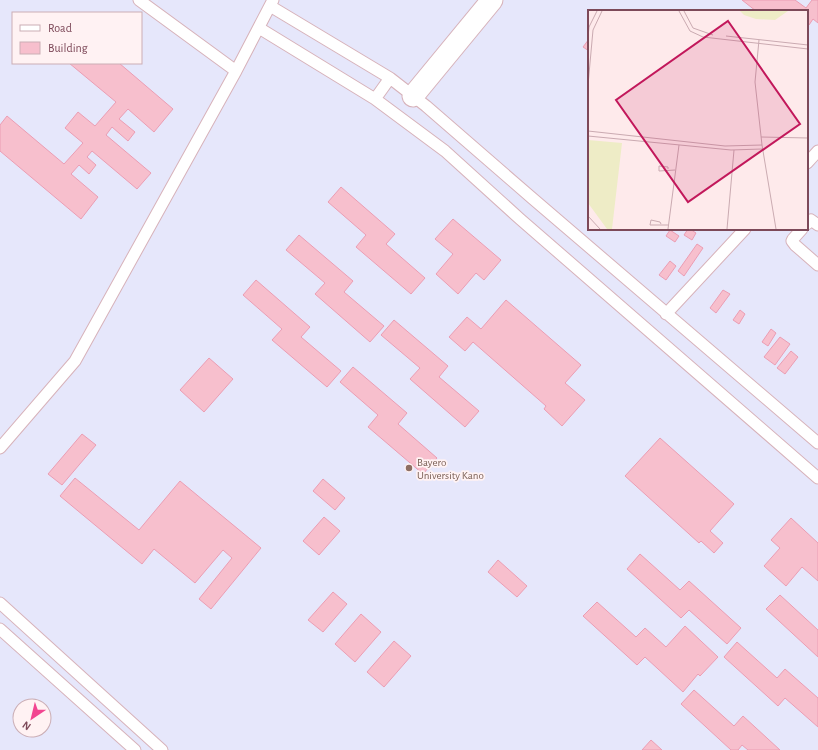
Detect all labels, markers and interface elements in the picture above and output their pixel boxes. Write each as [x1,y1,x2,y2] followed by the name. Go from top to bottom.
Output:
[588,10,808,230] inset map
[12,12,142,64] legend
[48,22,72,34] text: Road
[48,42,88,54] text: Building
[417,457,484,481] place label: Bayero University Kano
[404,463,414,473] marker: Bayero University Kano
[12,698,52,738] north arrow
[20,719,33,732] text: N

